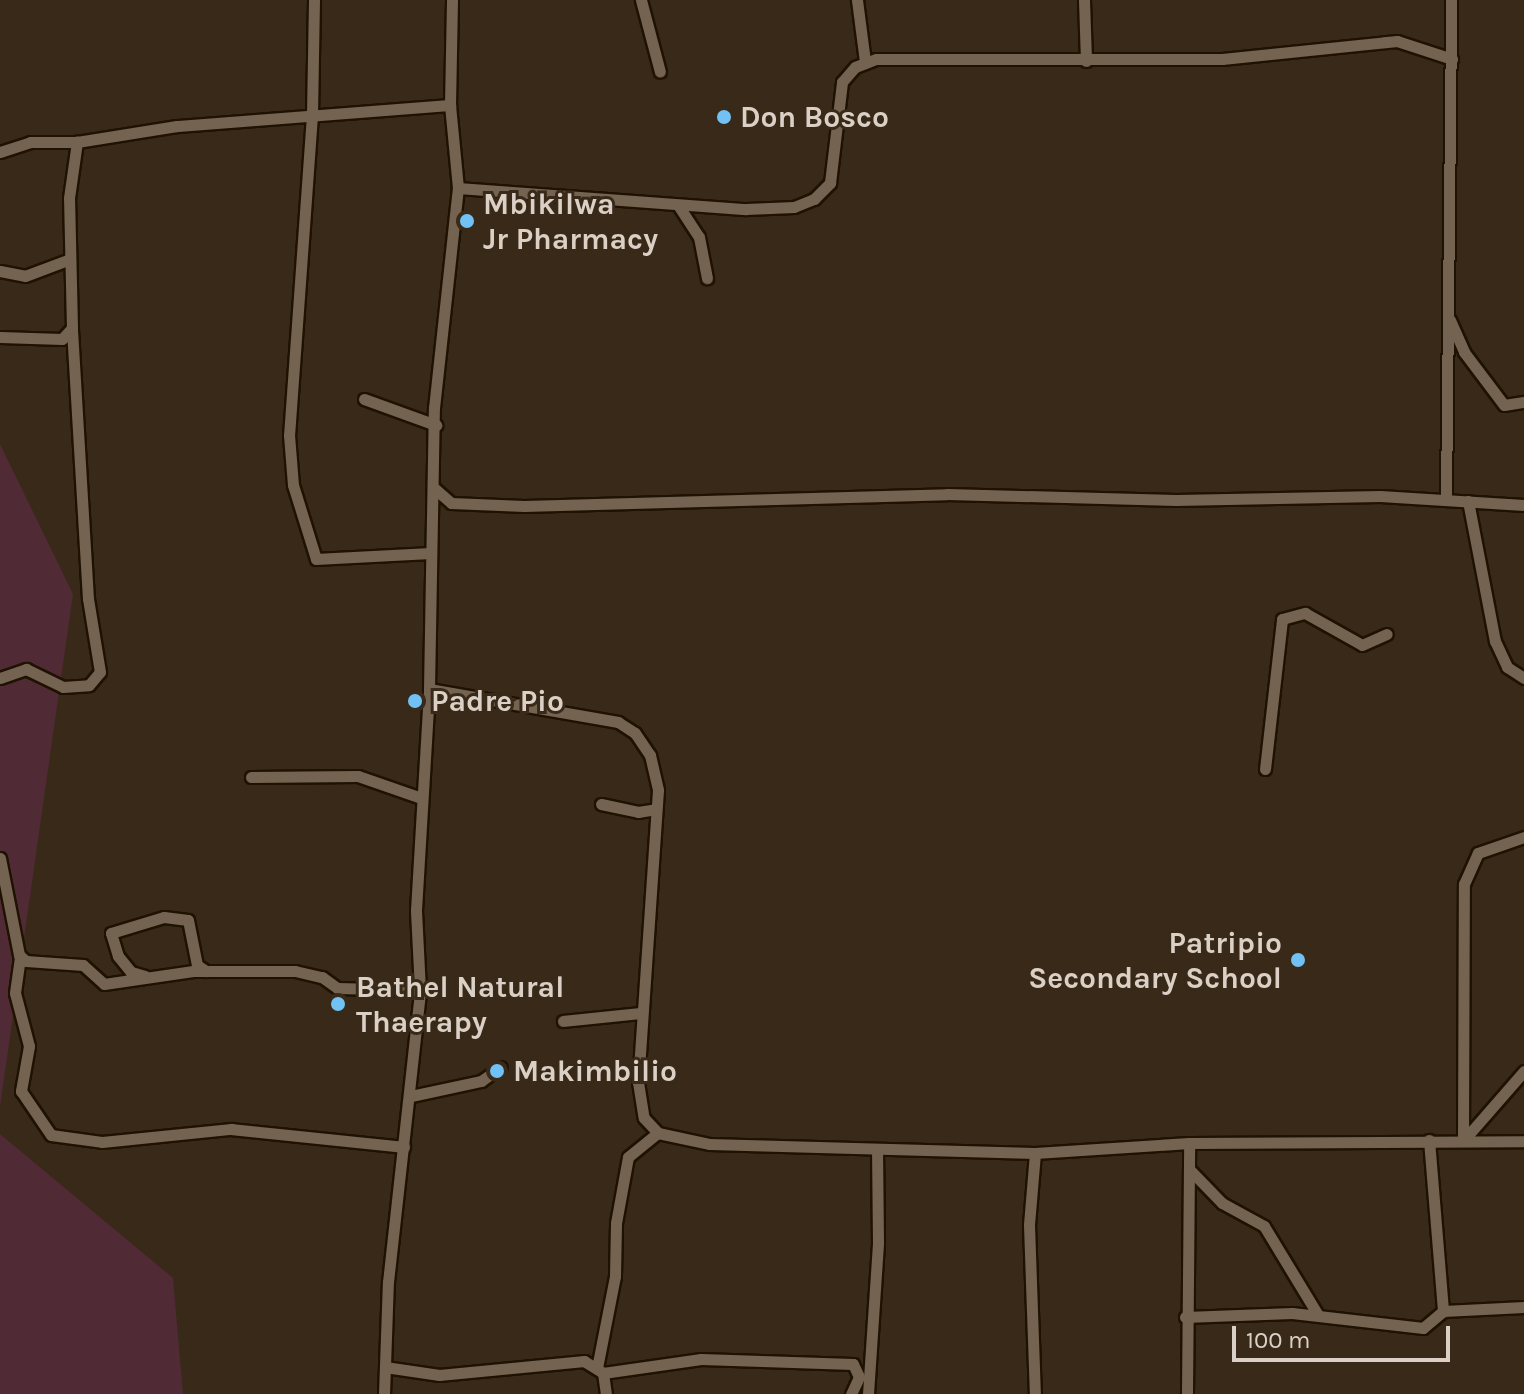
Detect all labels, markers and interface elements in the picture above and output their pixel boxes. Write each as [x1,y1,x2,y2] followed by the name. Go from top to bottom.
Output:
[740,99,889,135] place label: Don Bosco
[715,108,733,126] marker: Don Bosco
[483,186,658,256] place label: Mbikilwa Jr Pharmacy
[458,212,476,230] marker: Mbikilwa Jr Pharmacy
[431,683,564,719] place label: Padre Pio
[406,692,424,710] marker: Padre Pio
[1028,925,1282,996] place label: Patripio Secondary School
[1289,951,1307,969] marker: Patripio Secondary School
[356,969,564,1040] place label: Bathel Natural Thaerapy
[327,993,349,1015] marker: Bathel Natural Thaerapy
[513,1053,677,1089] place label: Makimbilio
[488,1062,506,1080] marker: Makimbilio
[1236,1310,1454,1360] scale bar
[1246,1326,1311,1354] text: 100 m

